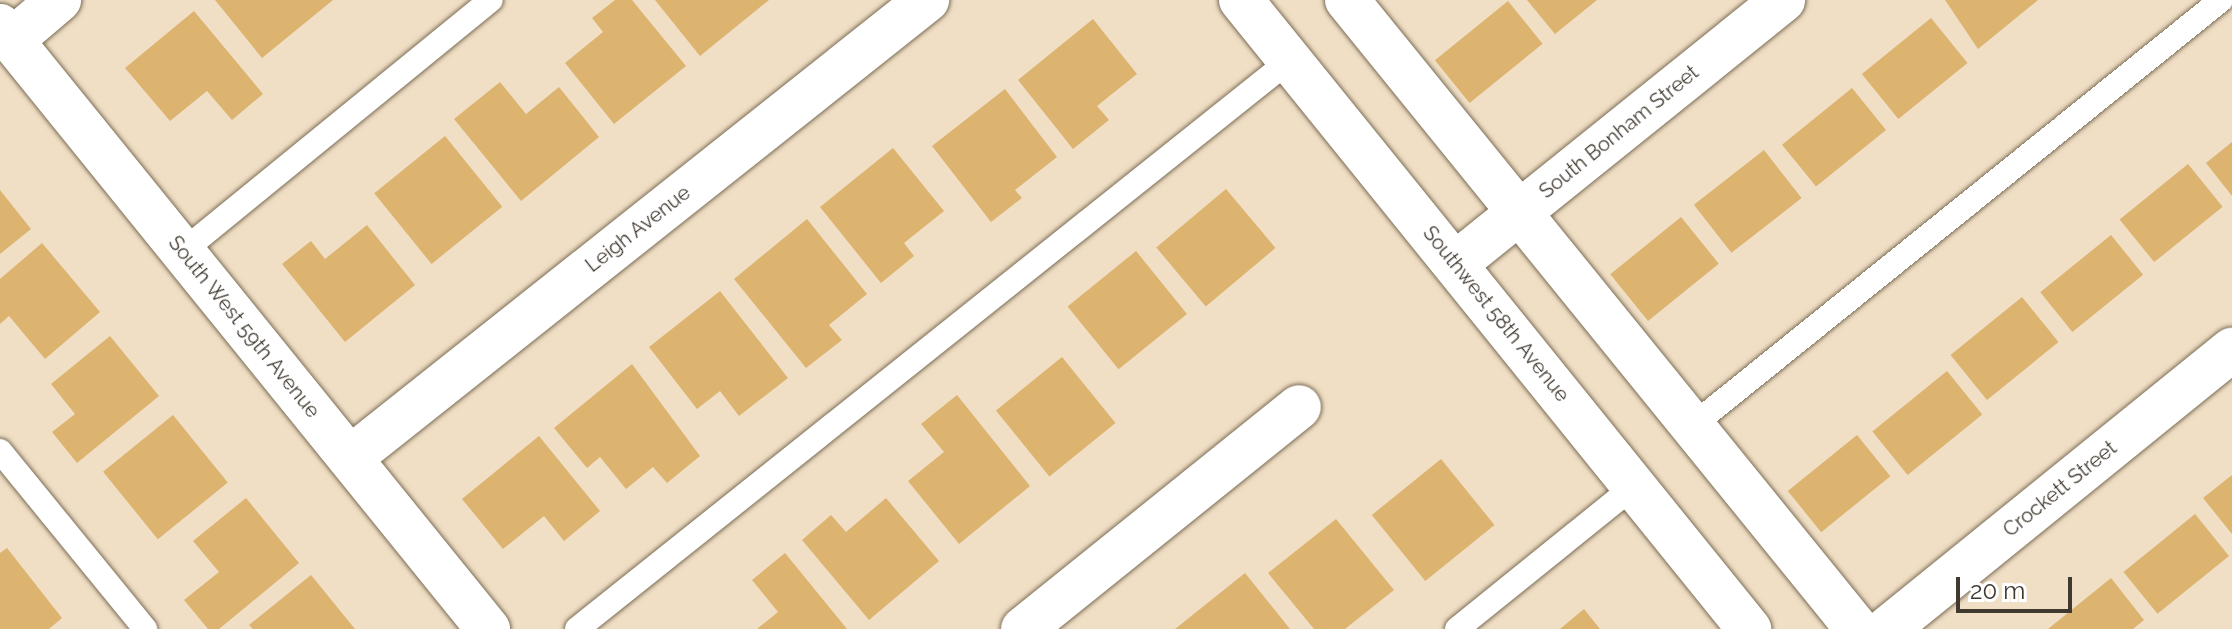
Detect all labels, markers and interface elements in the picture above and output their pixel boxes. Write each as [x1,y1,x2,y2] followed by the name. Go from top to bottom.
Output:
[1535,60,1703,204] street label: South Bonham Street
[581,180,695,278] street label: Leigh Avenue
[1418,221,1574,407] street label: Southwest 58th Avenue
[163,231,325,423] street label: South West 59th Avenue
[1998,436,2122,542] street label: Crockett Street
[1960,561,2076,611] scale bar
[1970,576,2025,605] text: 20 m

